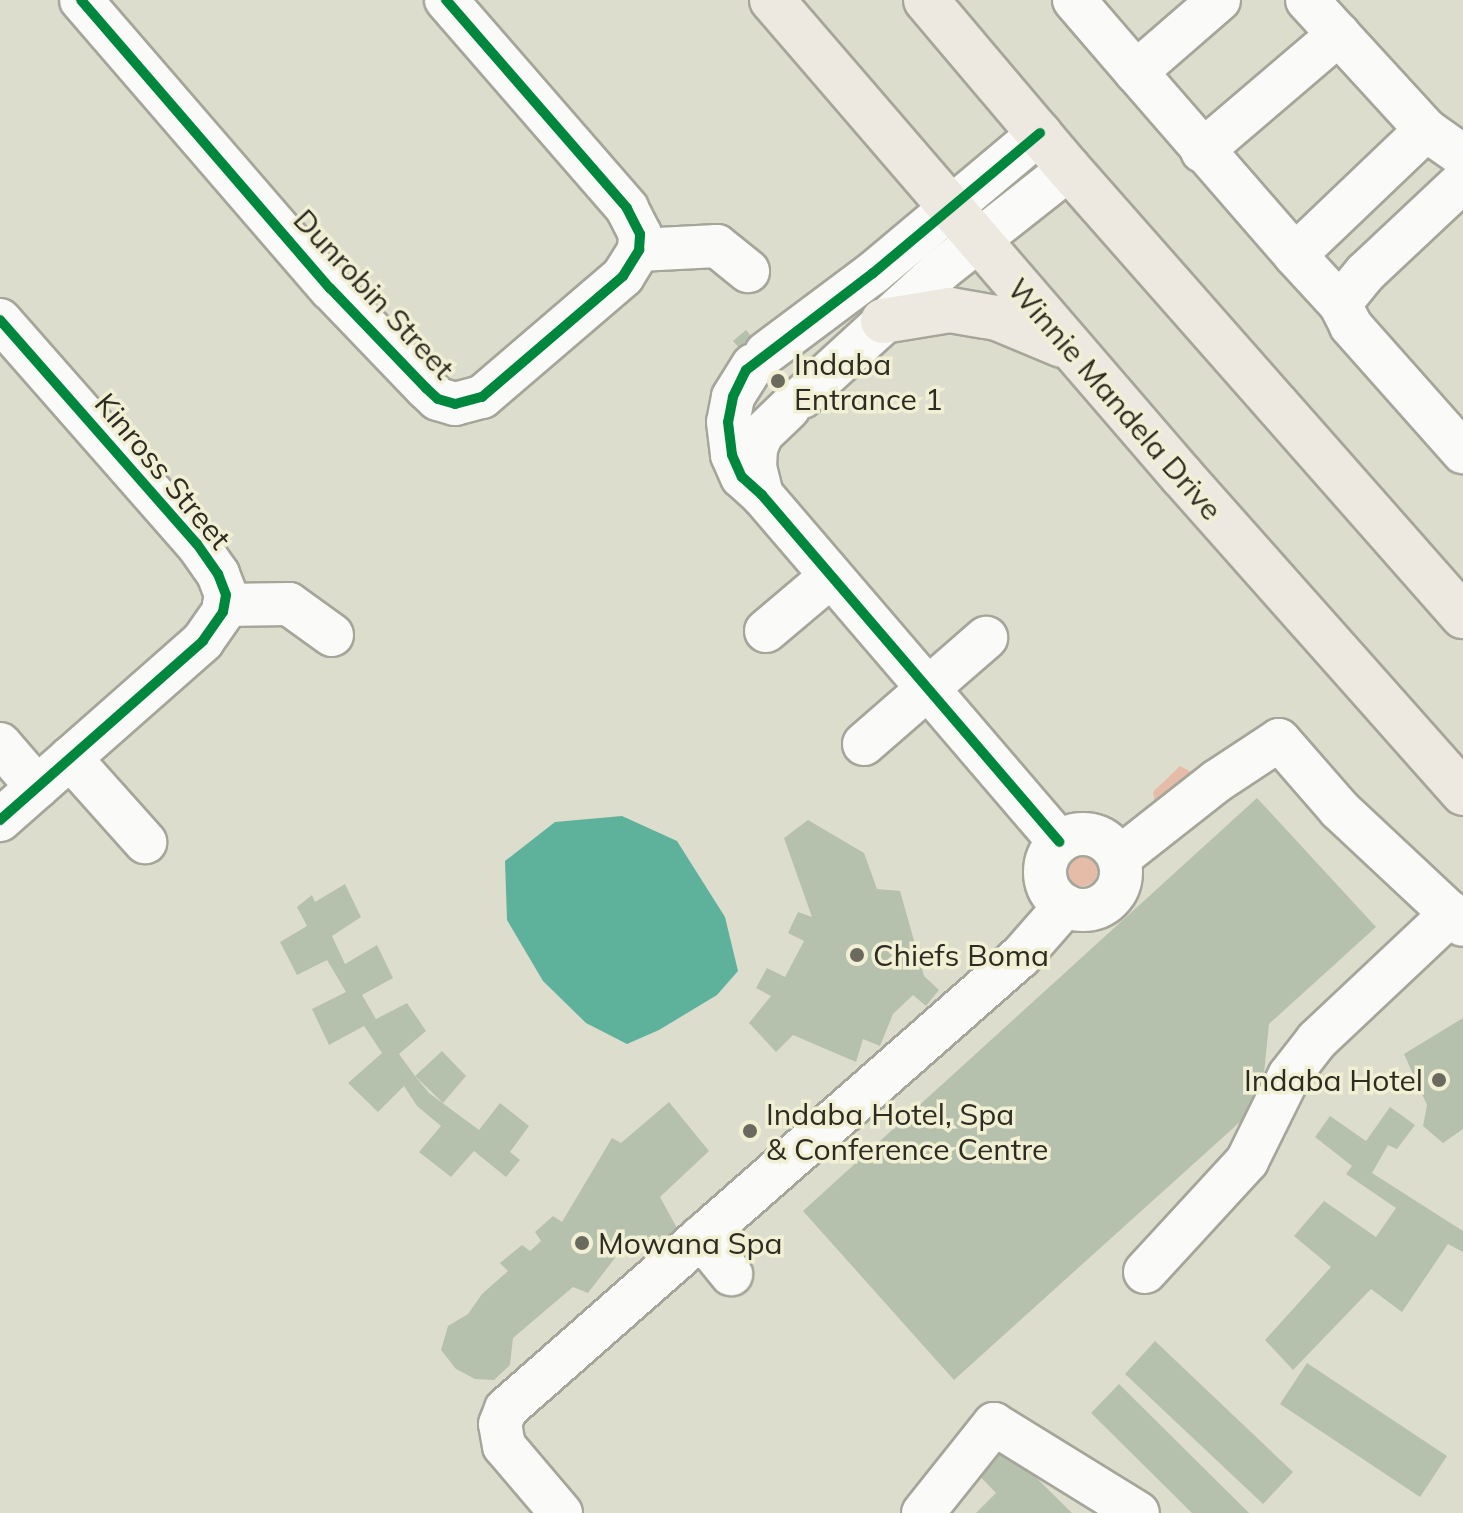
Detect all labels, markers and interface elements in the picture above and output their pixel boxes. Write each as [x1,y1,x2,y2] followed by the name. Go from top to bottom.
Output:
[286,202,462,386] street label: Dunrobin Street
[1000,271,1230,527] street label: Winnie Mandela Drive
[794,346,943,416] place label: Indaba Entrance 1
[769,372,787,390] marker: Indaba Entrance 1
[87,386,239,556] street label: Kinross Street
[873,937,1049,973] place label: Chiefs Boma
[848,946,866,964] marker: Chiefs Boma
[1244,1062,1423,1098] place label: Indaba Hotel
[1430,1071,1448,1089] marker: Indaba Hotel
[766,1096,1048,1166] place label: Indaba Hotel, Spa & Conference Centre
[741,1122,759,1140] marker: Indaba Hotel, Spa & Conference Centre
[598,1225,783,1261] place label: Mowana Spa
[573,1234,591,1252] marker: Mowana Spa

